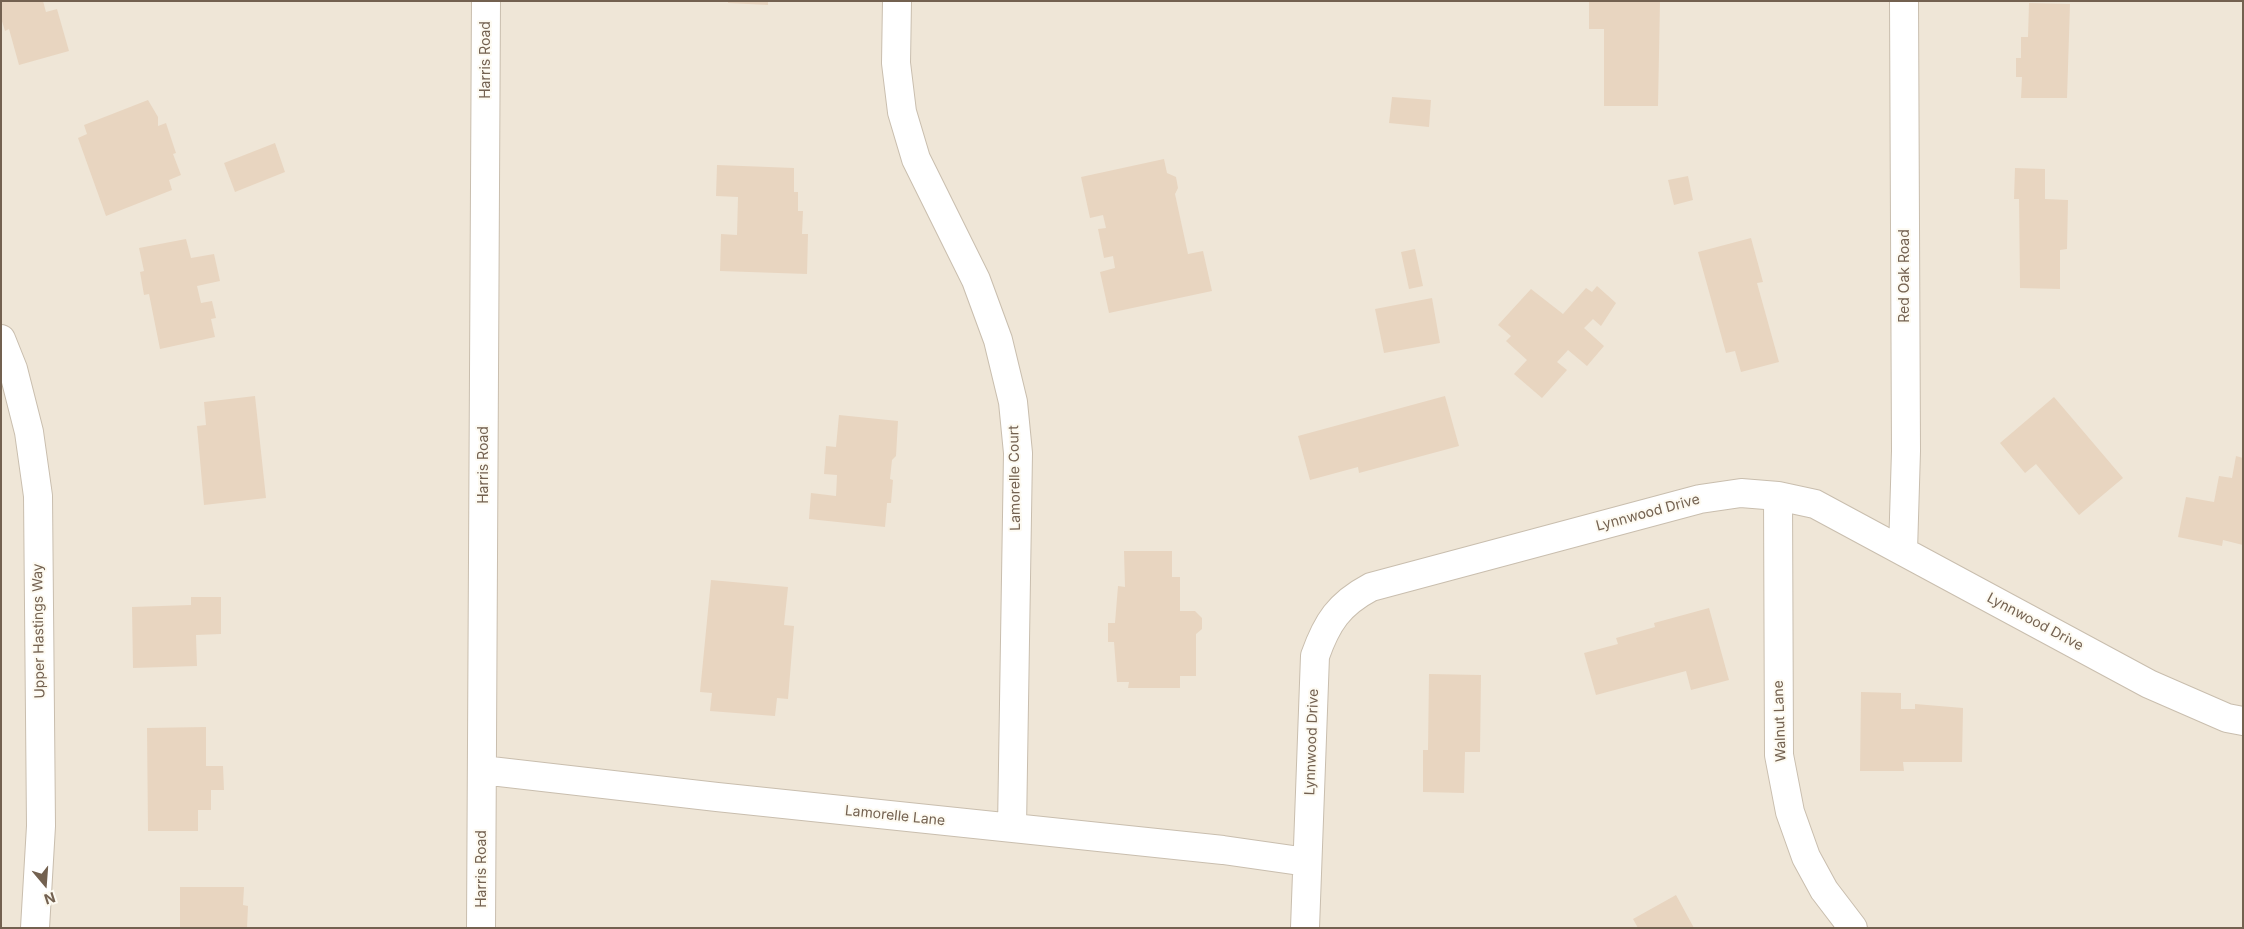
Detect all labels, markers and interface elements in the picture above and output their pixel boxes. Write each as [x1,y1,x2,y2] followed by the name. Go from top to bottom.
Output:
[478,21,494,99] street label: Harris Road
[1897,229,1913,323] street label: Red Oak Road
[1006,425,1024,531] street label: Lamorelle Court
[476,426,492,504] street label: Harris Road
[1594,491,1702,535] street label: Lynnwood Drive
[29,563,49,699] street label: Upper Hastings Way
[1984,590,2086,654] street label: Lynnwood Drive
[1770,680,1790,762] street label: Walnut Lane
[1302,688,1322,796] street label: Lynnwood Drive
[844,802,946,830] street label: Lamorelle Lane
[474,830,490,908] street label: Harris Road
[20,859,70,909] north arrow
[42,889,57,908] text: N

